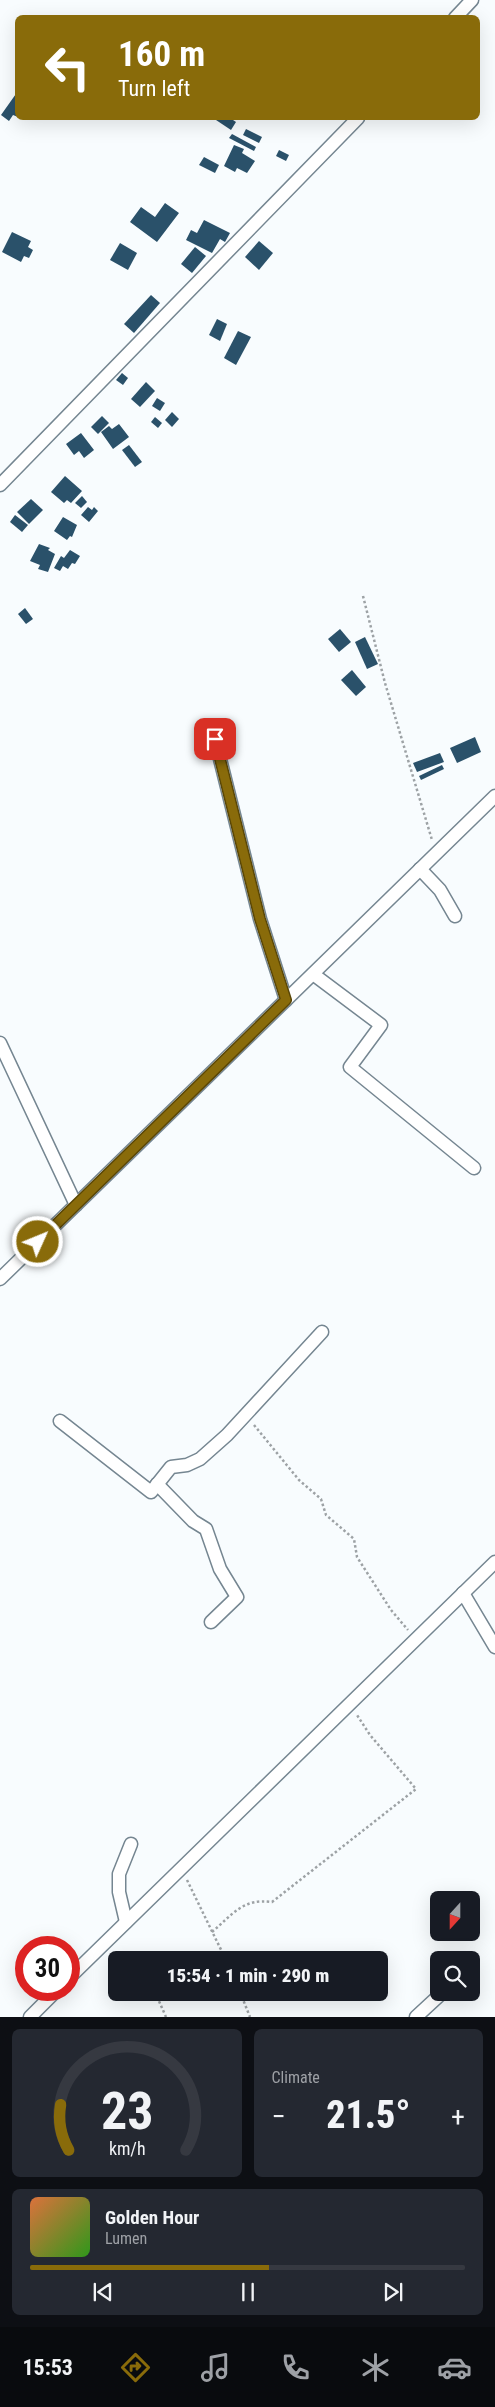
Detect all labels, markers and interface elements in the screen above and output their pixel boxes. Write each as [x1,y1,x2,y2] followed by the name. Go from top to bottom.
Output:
[118,34,205,75] text: 160 m
[35,35,100,100] icon: left
[118,76,190,101] text: Turn left
[194,718,236,760] pin
[201,725,229,753] icon: arrive
[11,1215,63,1267] position arrow
[430,1891,480,1941] north arrow
[430,1891,480,2001] map controls
[15,1936,80,2001] speed limit sign: 30
[430,1951,480,2001] button: search
[167,1964,329,1987] text: 15:54 · 1 min · 290 m
[272,2068,320,2087] text: Climate
[100,2081,153,2142] text: 23
[326,2093,410,2137] text: 21.5°
[272,2100,286,2133] text: −
[451,2100,465,2133] text: +
[108,2138,145,2159] text: km/h
[105,2206,199,2229] text: Golden Hour
[105,2229,147,2248] text: Lumen
[89,2278,117,2306] icon: previous
[234,2278,262,2306] icon: pause
[379,2278,407,2306] icon: next
[118,2350,153,2385] icon: directions
[198,2350,233,2385] icon: music
[278,2350,313,2385] icon: phone
[358,2350,393,2385] icon: climate
[437,2350,472,2385] icon: car
[22,2355,73,2380] text: 15:53

